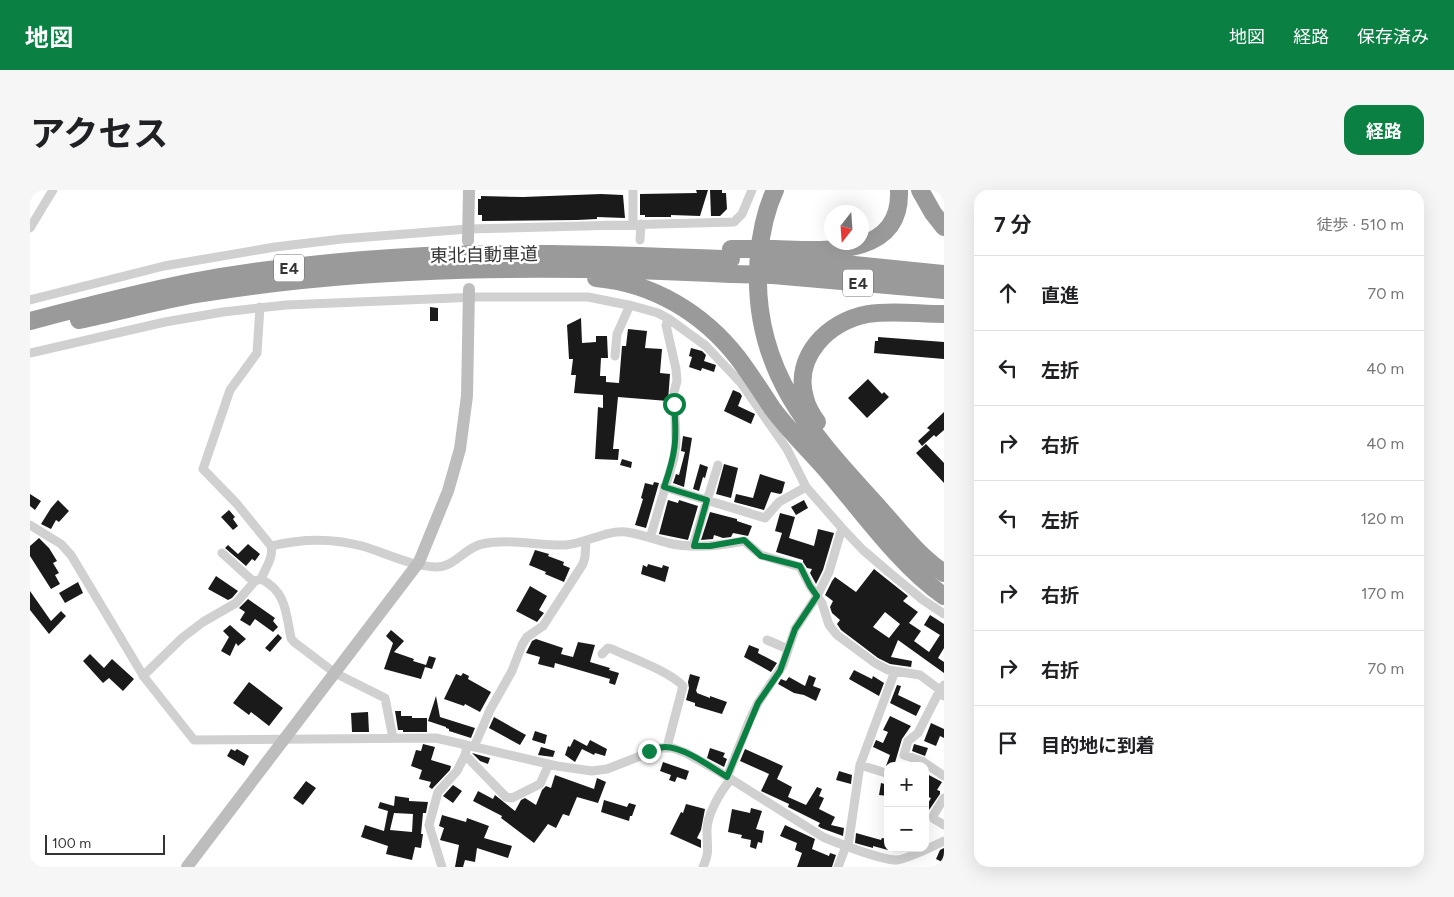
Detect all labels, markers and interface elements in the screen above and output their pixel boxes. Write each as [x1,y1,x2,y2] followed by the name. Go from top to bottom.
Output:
[25,23,73,52] text: 地図
[1229,26,1265,48] text: 地図
[1293,26,1329,48] text: 経路
[1357,26,1429,48] text: 保存済み
[1344,105,1424,155] button: 経路
[30,113,168,155] text: アクセス
[824,205,869,250] north arrow
[994,212,1032,237] text: 7 分
[1316,215,1404,234] text: 徒歩 · 510 m
[430,243,538,267] street label: 東北自動車道
[274,254,304,282] road number: E4
[843,270,873,296] road number: E4
[994,279,1022,307] icon: ahead
[1041,284,1079,307] text: 直進
[1368,284,1404,303] text: 70 m
[994,354,1022,382] icon: left
[1041,359,1079,382] text: 左折
[1366,359,1404,378] text: 40 m
[663,393,686,416] route start
[994,429,1022,457] icon: right
[1041,434,1079,457] text: 右折
[1366,434,1404,453] text: 40 m
[994,504,1022,532] icon: left
[1041,509,1079,532] text: 左折
[1361,509,1404,528] text: 120 m
[994,579,1022,607] icon: right
[1041,584,1079,607] text: 右折
[1361,584,1404,603] text: 170 m
[994,654,1022,682] icon: right
[1041,659,1079,682] text: 右折
[1368,659,1404,678] text: 70 m
[994,729,1022,757] icon: arrive
[1041,734,1155,757] text: 目的地に到着
[638,740,661,763] route end
[884,762,929,852] map controls
[884,762,929,807] button: +
[884,807,929,852] button: −
[45,832,165,855] scale bar
[52,835,91,852] text: 100 m

